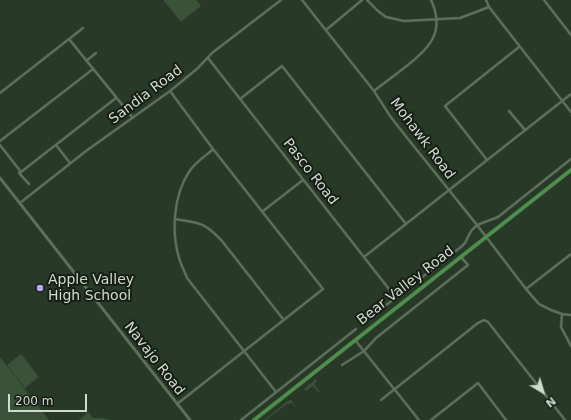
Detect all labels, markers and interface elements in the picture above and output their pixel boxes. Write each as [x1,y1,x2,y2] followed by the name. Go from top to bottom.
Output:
[106,62,186,128] street label: Sandia Road
[386,95,458,183] street label: Mohawk Road
[279,135,341,209] street label: Pasco Road
[354,243,458,329] street label: Bear Valley Road
[48,272,134,304] place label: Apple Valley High School
[35,283,45,293] marker: Apple Valley High School
[120,319,188,399] street label: Navajo Road
[523,372,563,412] north arrow
[10,386,89,412] scale bar
[15,394,53,408] text: 200 m
[543,394,558,410] text: N

